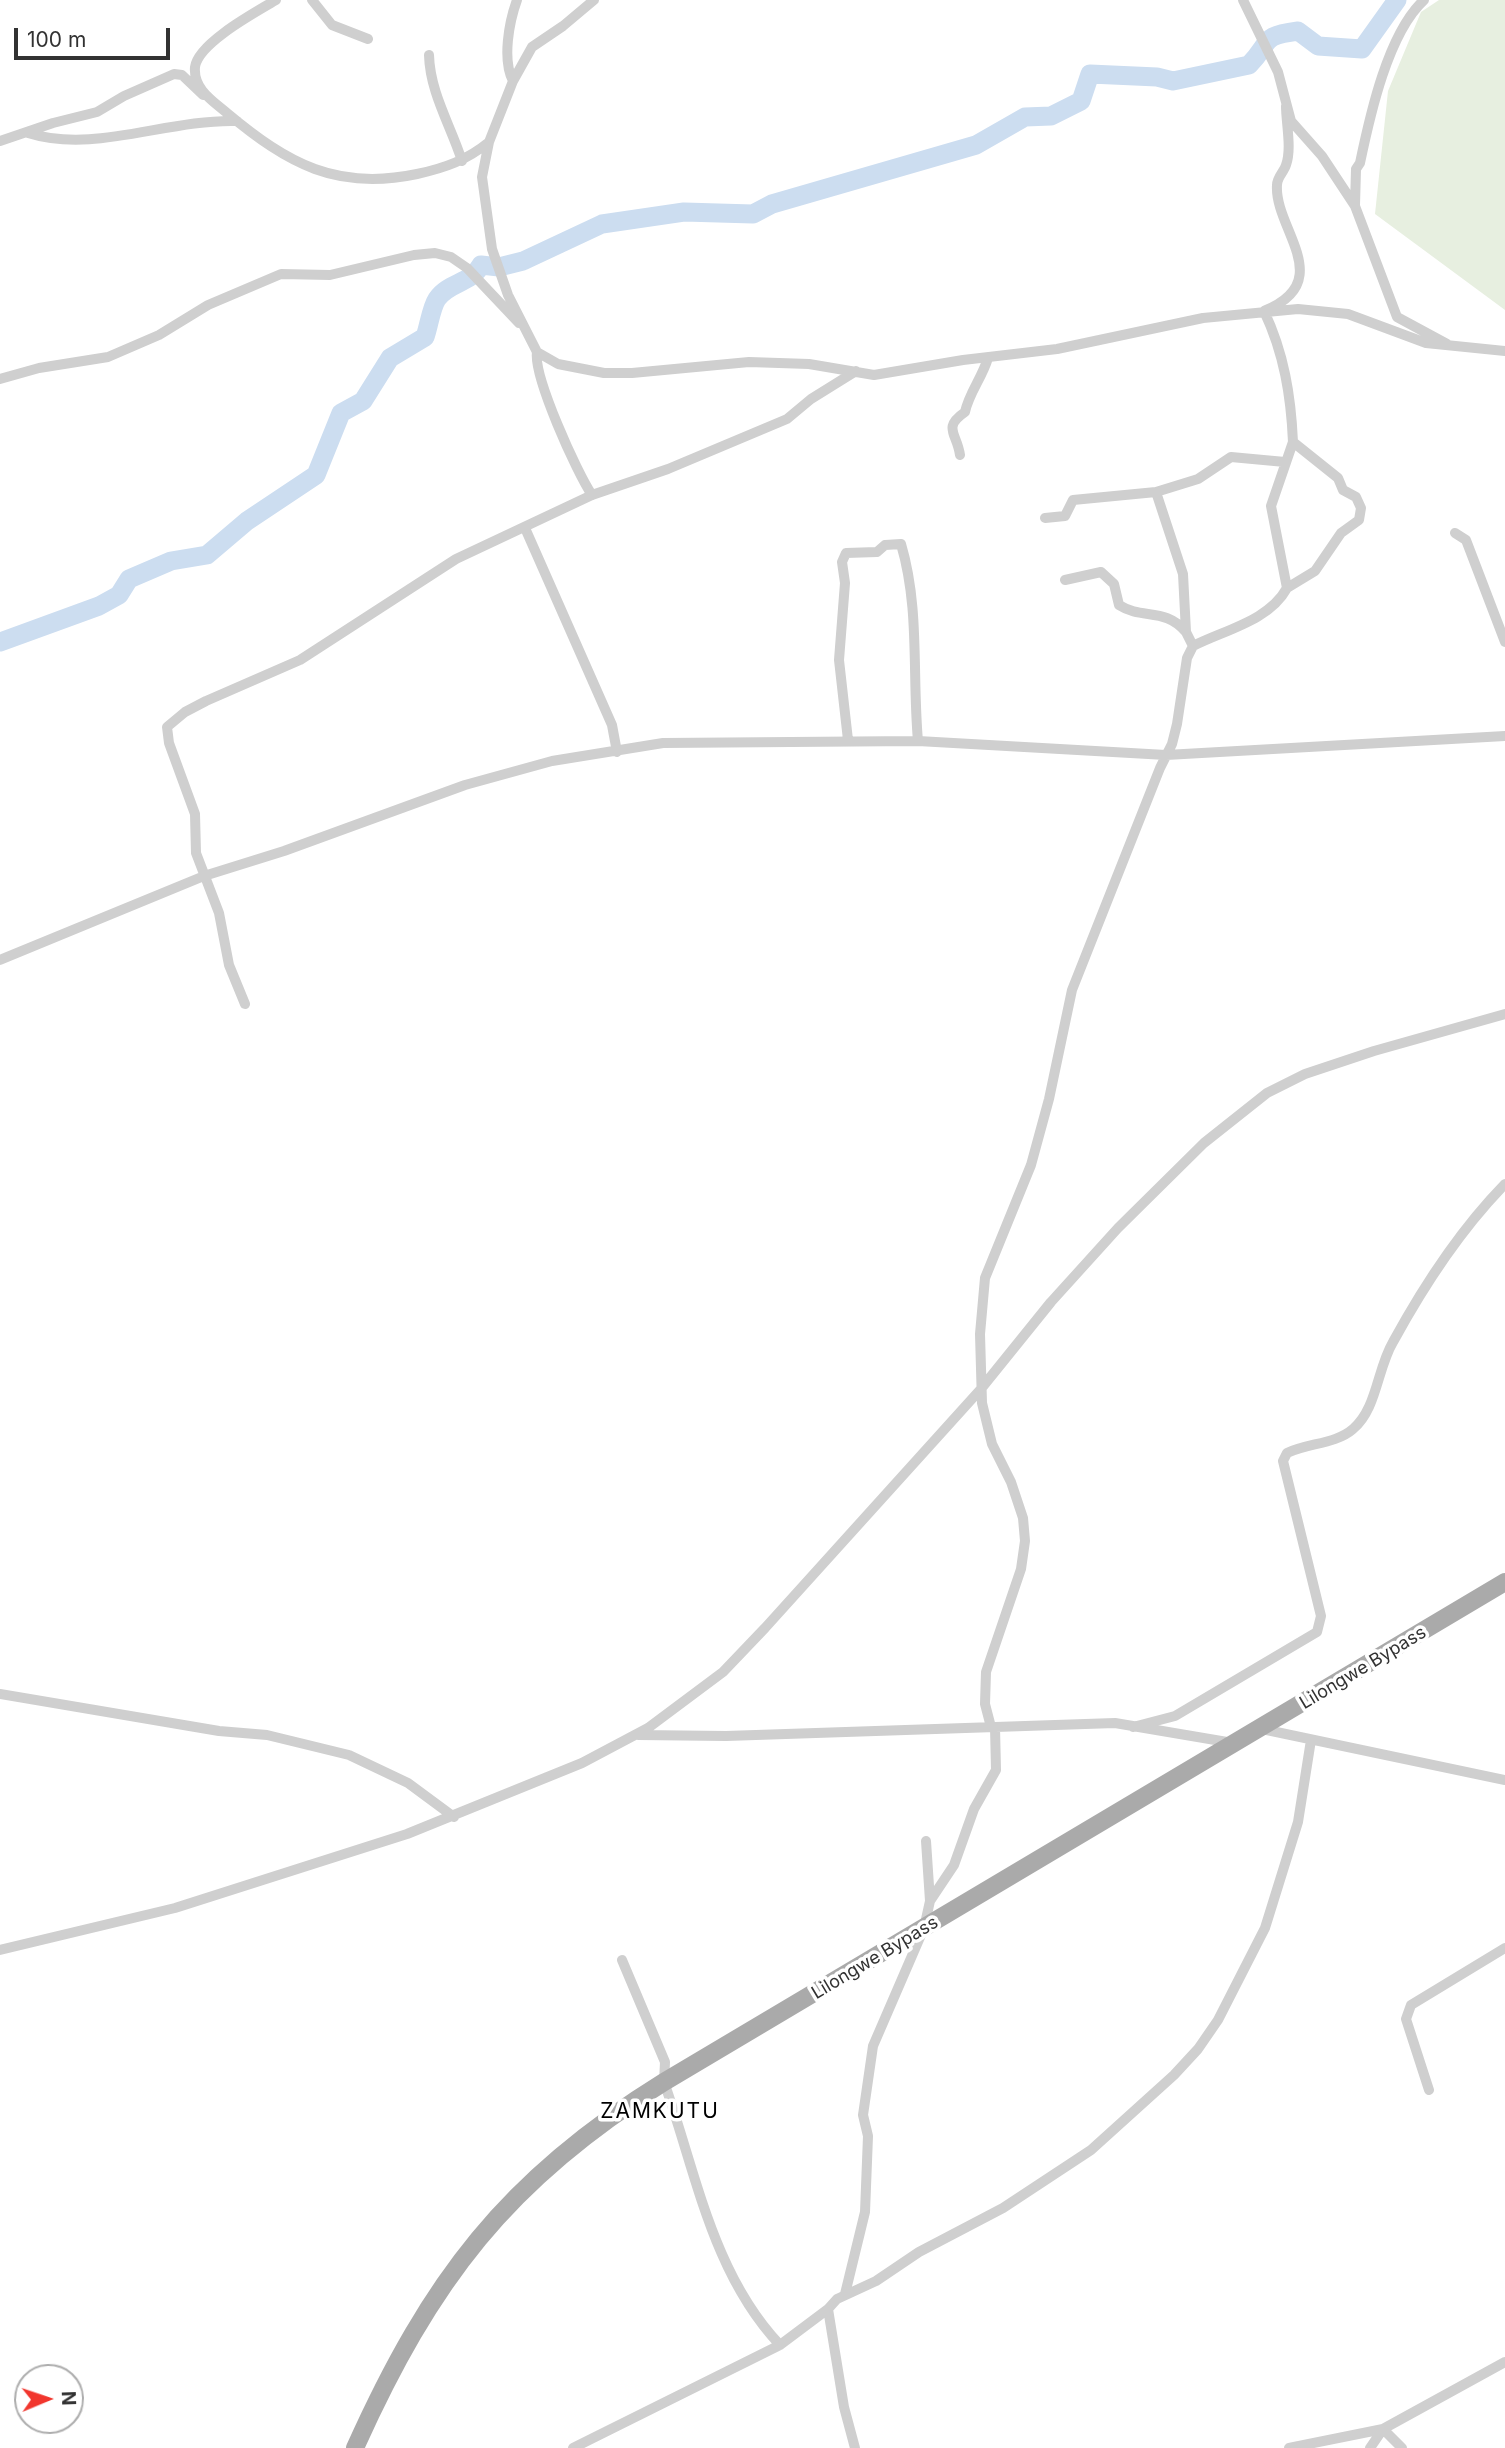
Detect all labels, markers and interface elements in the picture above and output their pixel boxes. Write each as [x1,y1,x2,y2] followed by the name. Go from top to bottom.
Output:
[18,14,173,58] scale bar
[27,27,86,52] text: 100 m
[1296,1622,1430,1714] street label: Lilongwe Bypass
[808,1912,942,2004] street label: Lilongwe Bypass
[601,2099,719,2125] district label: ZAMKUTU
[14,2364,84,2434] north arrow
[57,2391,80,2406] text: N

